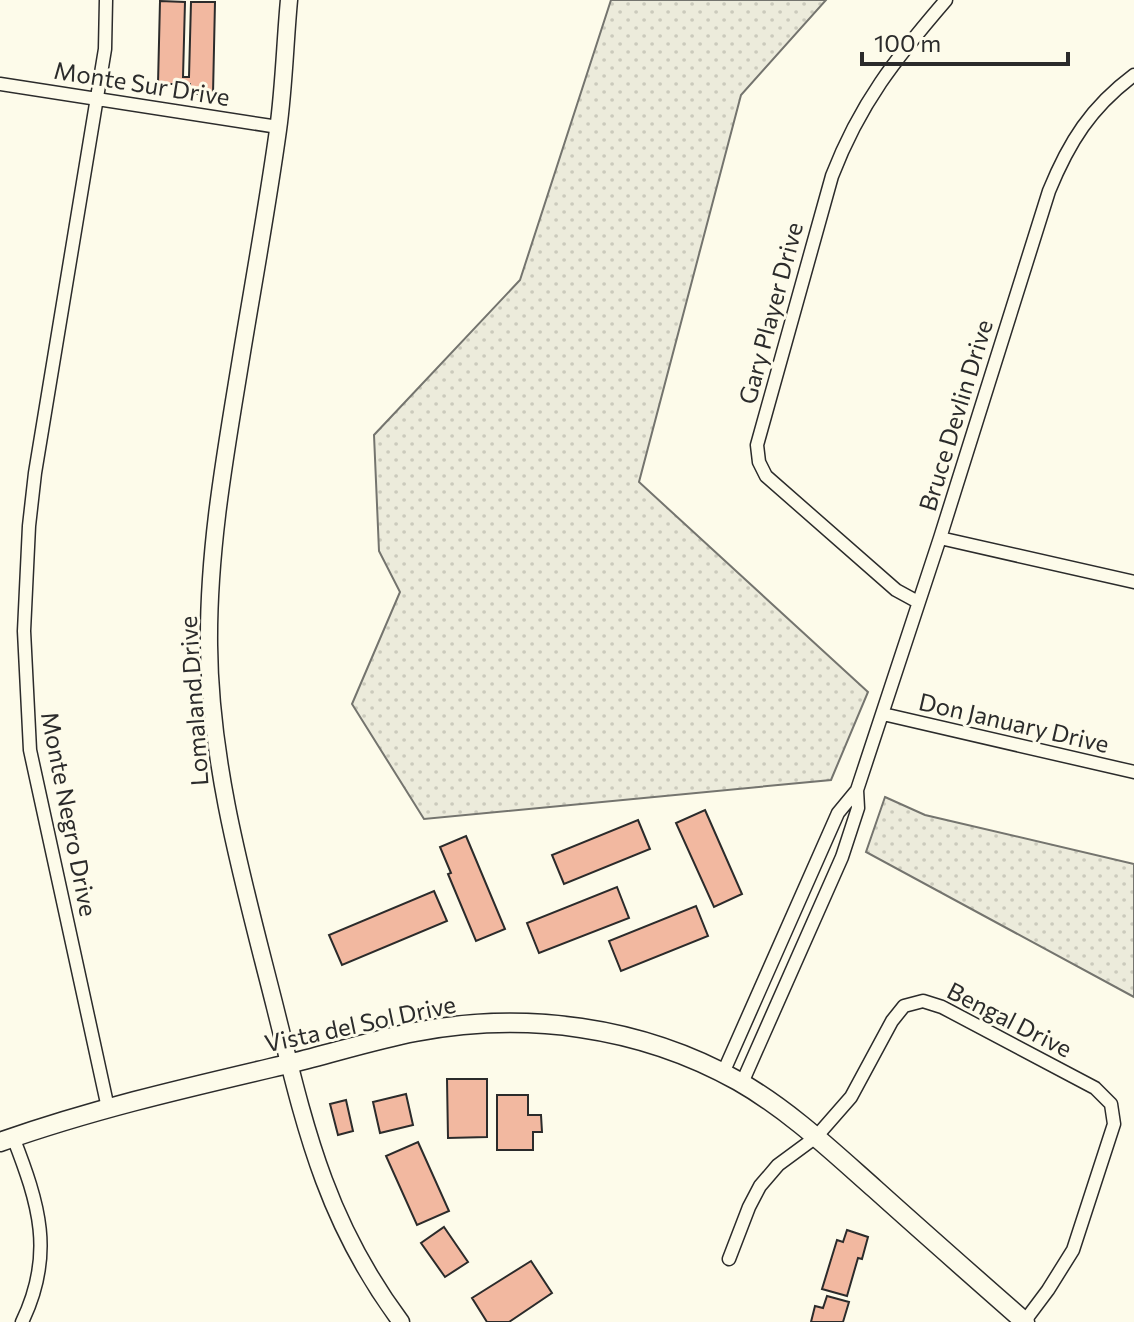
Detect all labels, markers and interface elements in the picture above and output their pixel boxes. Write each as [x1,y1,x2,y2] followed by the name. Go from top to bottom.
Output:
[862,16,1068,66] scale bar
[874,28,941,57] text: 100 m
[52,55,232,111] street label: Monte Sur Drive
[732,219,808,407] street label: Gary Player Drive
[912,316,998,514] street label: Bruce Devlin Drive
[173,615,213,787] street label: Lomaland Drive
[916,686,1112,758] street label: Don January Drive
[36,709,104,919] street label: Monte Negro Drive
[943,975,1077,1063] street label: Bengal Drive
[262,989,458,1057] street label: Vista del Sol Drive

